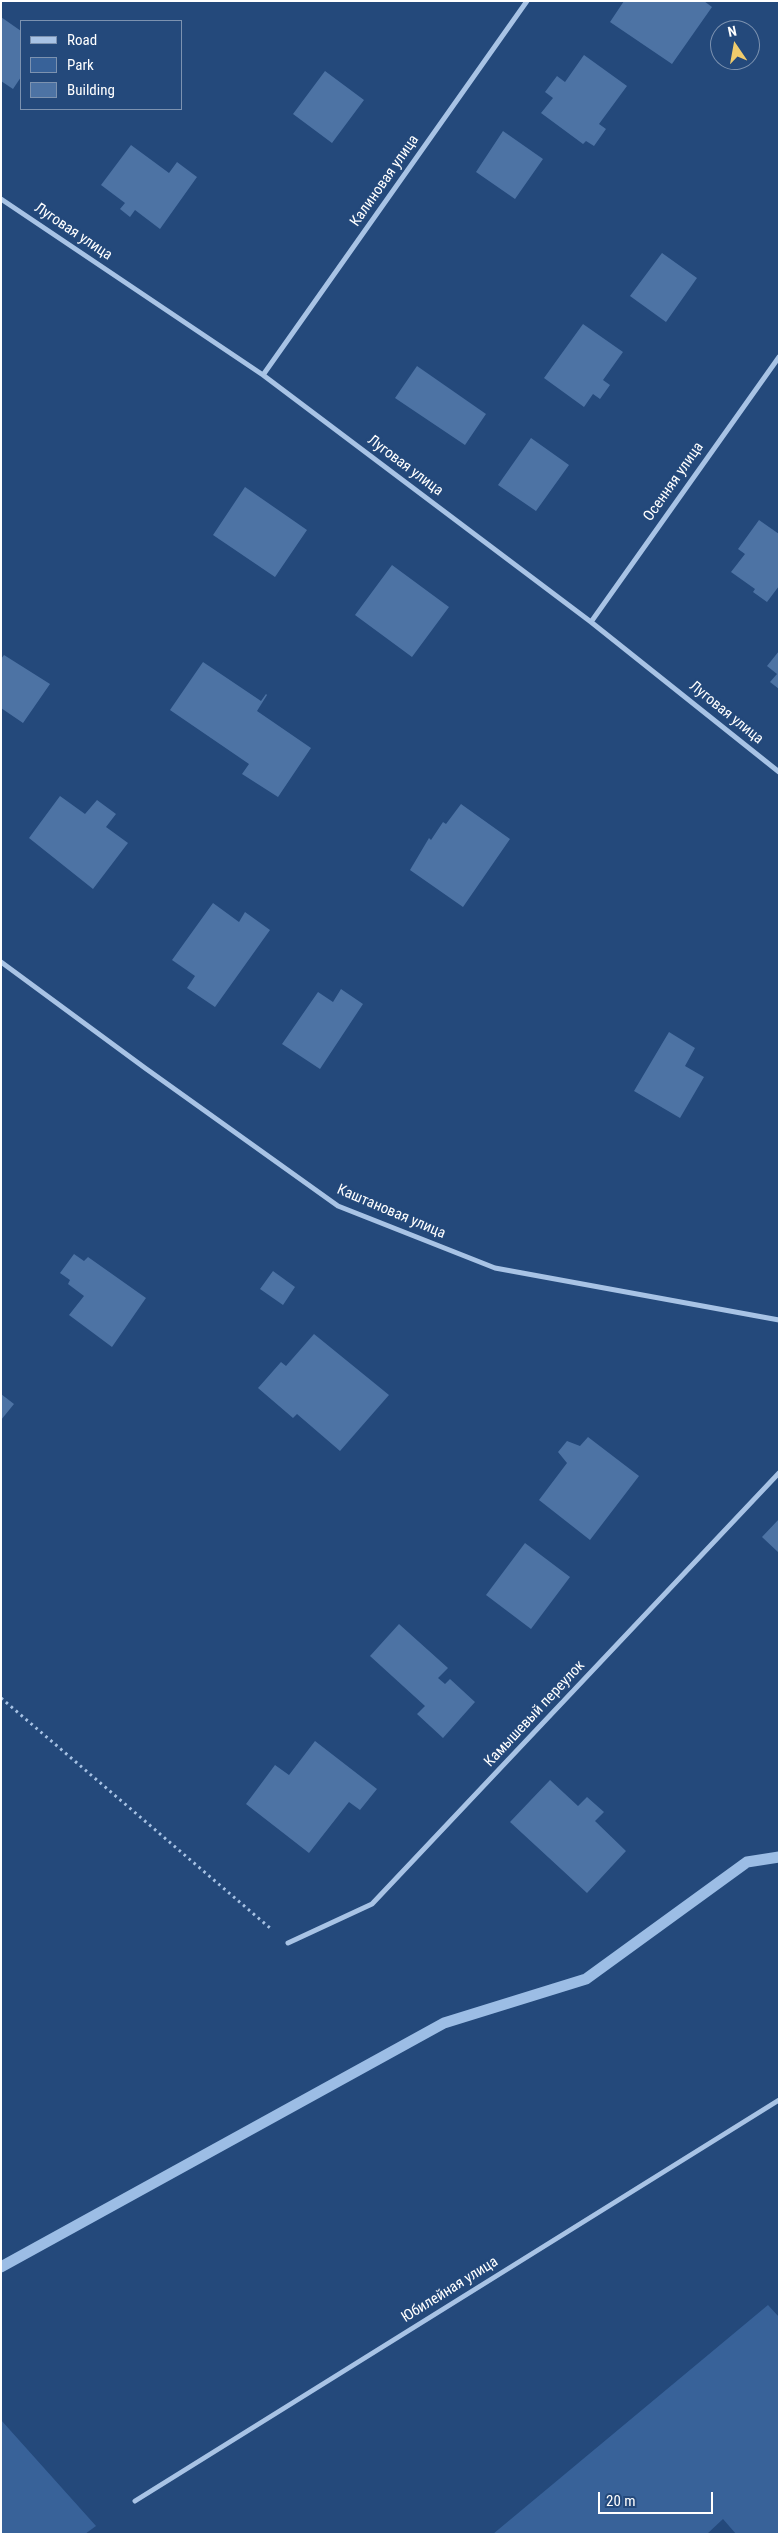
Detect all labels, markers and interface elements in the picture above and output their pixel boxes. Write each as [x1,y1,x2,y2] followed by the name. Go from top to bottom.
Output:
[20,20,182,110] legend
[710,20,760,70] north arrow
[726,23,738,40] text: N
[67,31,97,49] text: Road
[67,56,94,74] text: Park
[67,81,115,99] text: Building
[347,132,423,230] street label: Калиновая улица
[31,199,115,265] street label: Луговая улица
[364,432,446,500] street label: Луговая улица
[640,439,708,525] street label: Осенняя улица
[685,678,767,748] street label: Луговая улица
[334,1181,448,1243] street label: Каштановая улица
[481,1657,589,1771] street label: Камышевый переулок
[398,2253,502,2327] street label: Юбилейная улица
[600,2482,715,2514] scale bar
[606,2492,636,2510] text: 20 m

